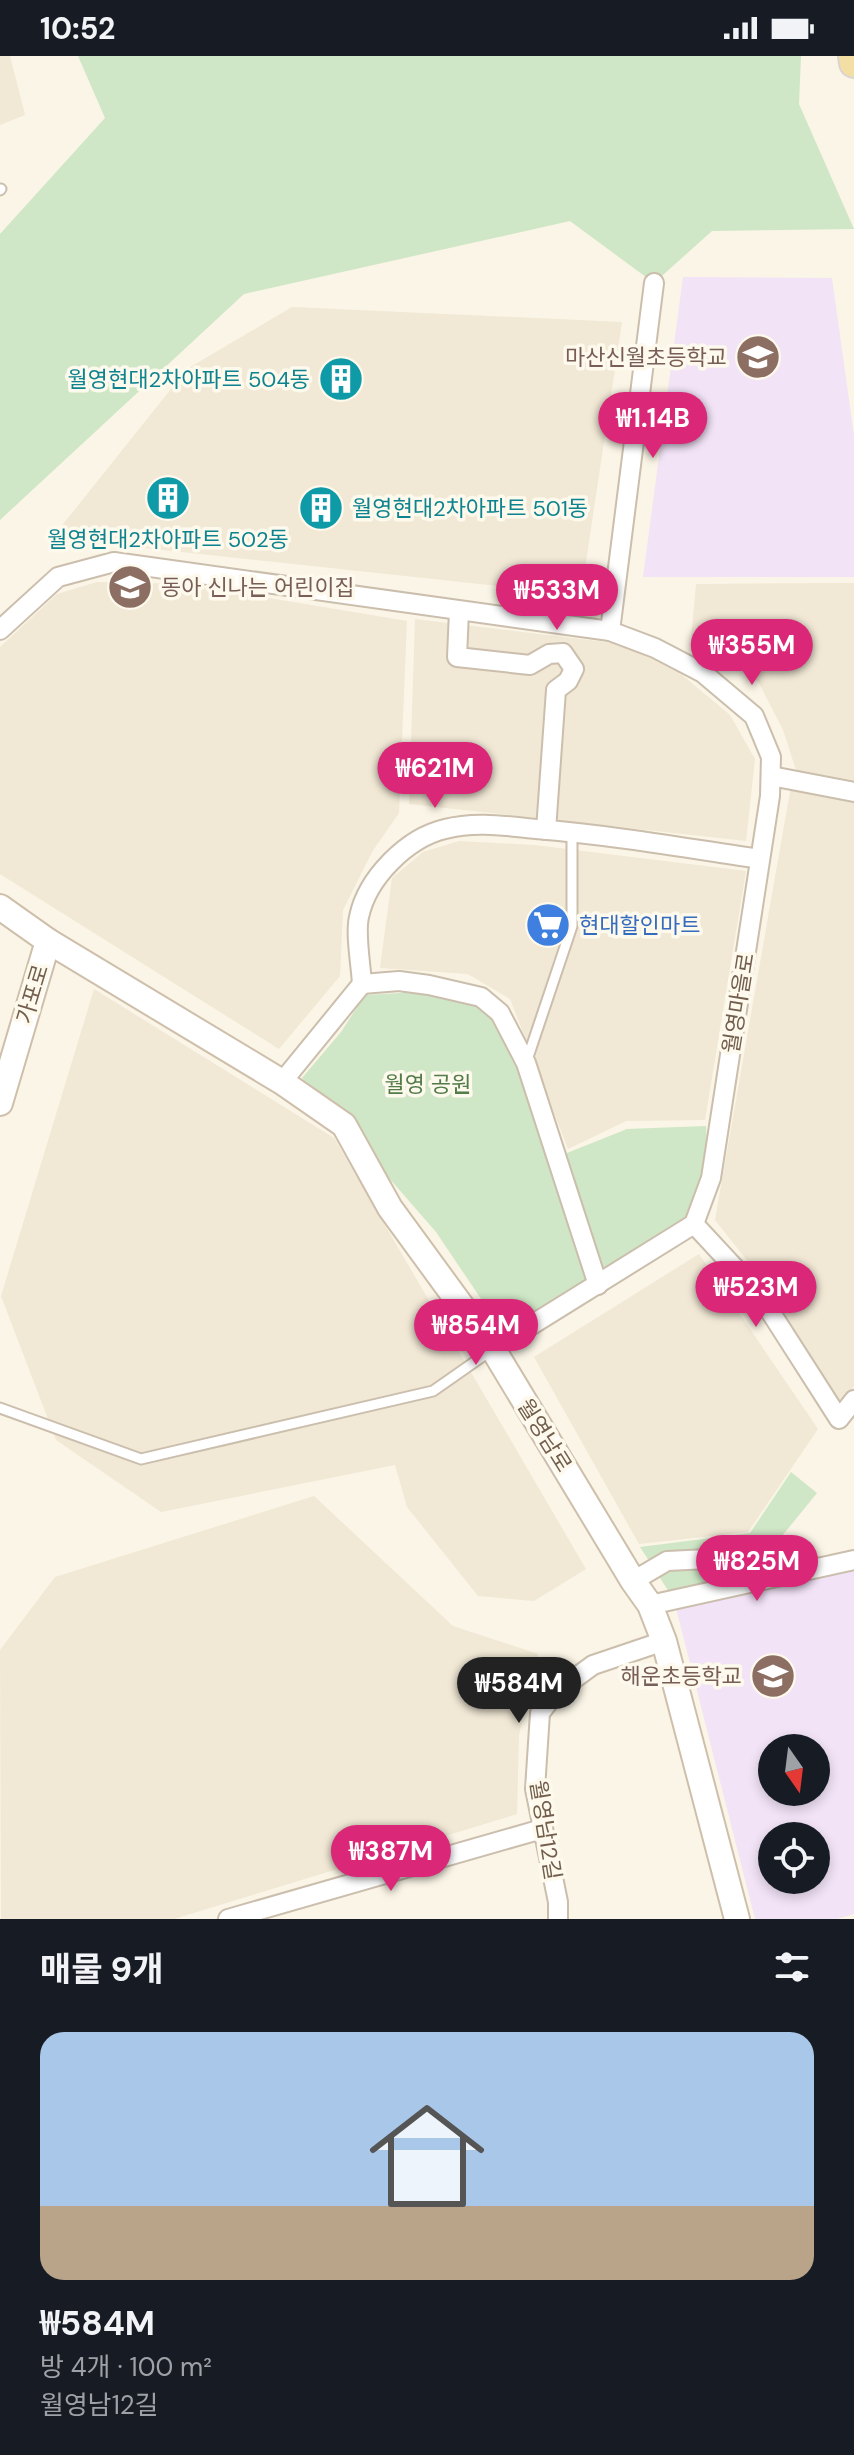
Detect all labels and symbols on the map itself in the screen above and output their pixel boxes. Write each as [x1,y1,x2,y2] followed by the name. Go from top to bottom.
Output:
[734,333,782,381] school or university icon: 마산신월초등학교
[565,343,727,372] place label: 마산신월초등학교
[317,355,365,403] building icon: 월영현대2차아파트 504동
[67,365,310,394] place label: 월영현대2차아파트 504동
[588,392,718,460] pin: ₩1.14B
[144,474,192,522] building icon: 월영현대2차아파트 502동
[297,484,345,532] building icon: 월영현대2차아파트 501동
[352,494,588,523] place label: 월영현대2차아파트 501동
[47,525,289,554] place label: 월영현대2차아파트 502동
[106,563,154,611] school or university icon: 동아 신나는 어린이집
[501,564,613,632] pin: ₩533M
[161,573,355,602] place label: 동아 신나는 어린이집
[696,619,808,687] pin: ₩355M
[379,742,491,810] pin: ₩621M
[524,901,572,949] supermarket icon: 현대할인마트
[579,911,700,940] place label: 현대할인마트
[716,951,761,1055] street label: 월영마을로
[10,961,55,1027] street label: 가포로
[385,1070,471,1099] park label: 월영 공원
[700,1261,812,1329] pin: ₩523M
[420,1299,532,1367] pin: ₩854M
[511,1393,578,1477] street label: 월영남로
[701,1535,813,1603] pin: ₩825M
[749,1652,797,1700] school or university icon: 해운초등학교
[463,1657,575,1725] pin: ₩584M
[621,1662,742,1691] place label: 해운초등학교
[758,1734,830,1806] north arrow
[523,1778,568,1882] street label: 월영남12길
[335,1825,447,1893] pin: ₩387M

